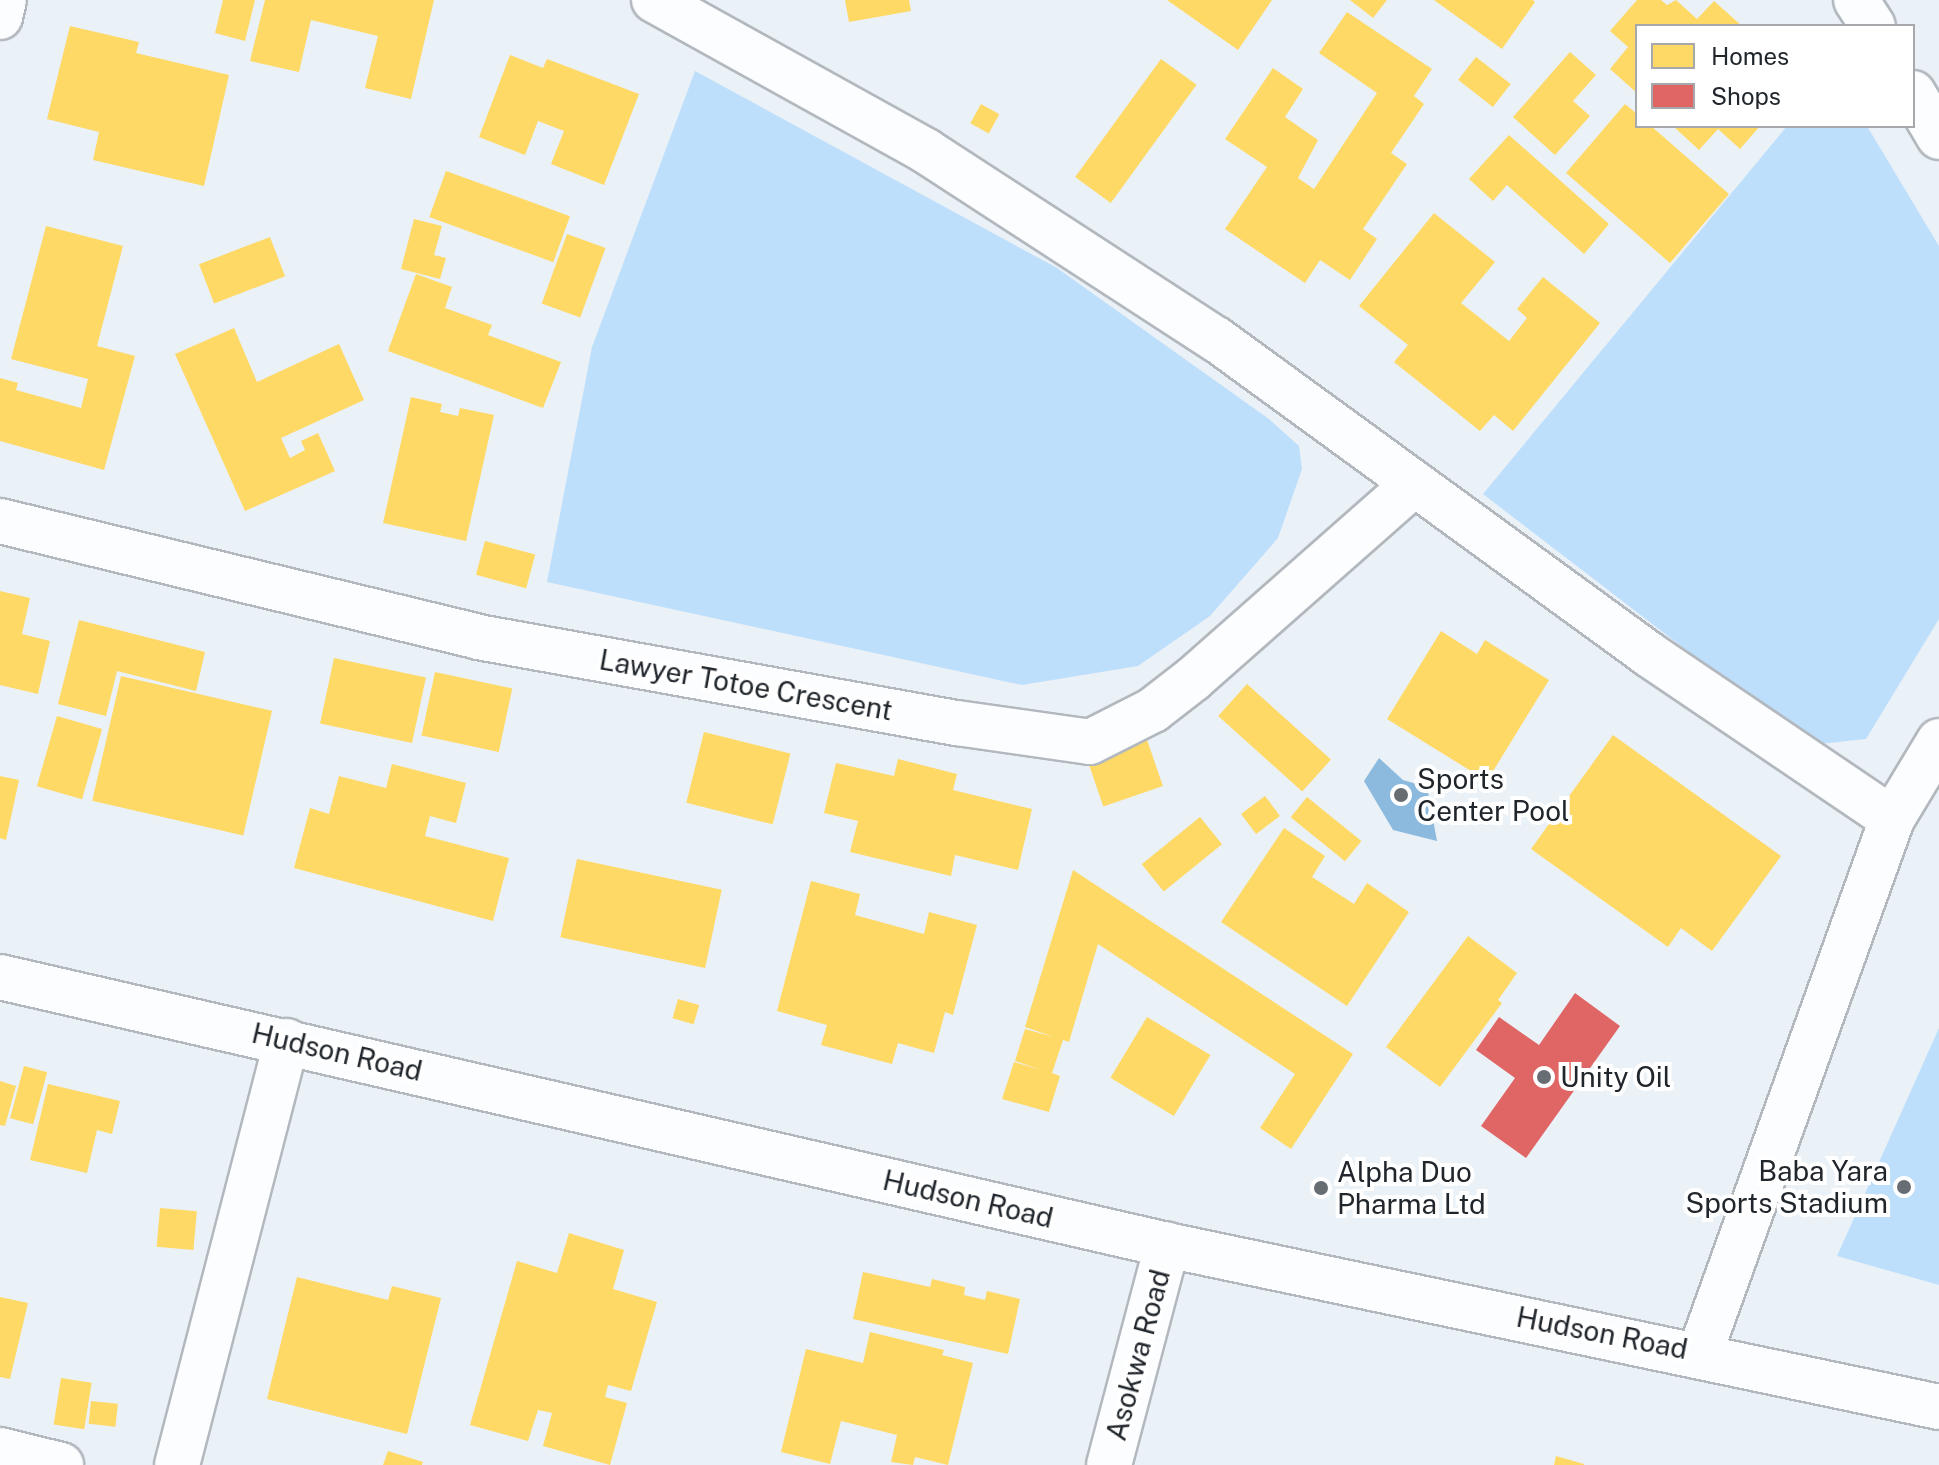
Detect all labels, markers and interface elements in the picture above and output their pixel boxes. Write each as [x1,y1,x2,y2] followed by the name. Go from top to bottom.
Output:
[1635,24,1915,128] legend
[1711,42,1789,70] text: Homes
[1711,82,1781,110] text: Shops
[597,643,895,727] street label: Lawyer Totoe Crescent
[1417,762,1570,828] place label: Sports Center Pool
[1392,786,1410,804] marker: Sports Center Pool
[249,1016,425,1088] street label: Hudson Road
[1560,1060,1671,1094] place label: Unity Oil
[1535,1068,1553,1086] marker: Unity Oil
[1685,1154,1888,1220] place label: Baba Yara Sports Stadium
[1337,1155,1486,1221] place label: Alpha Duo Pharma Ltd
[880,1163,1056,1235] street label: Hudson Road
[1895,1178,1913,1196] marker: Baba Yara Sports Stadium
[1312,1179,1330,1197] marker: Alpha Duo Pharma Ltd
[1099,1266,1177,1444] street label: Asokwa Road
[1514,1300,1690,1366] street label: Hudson Road

